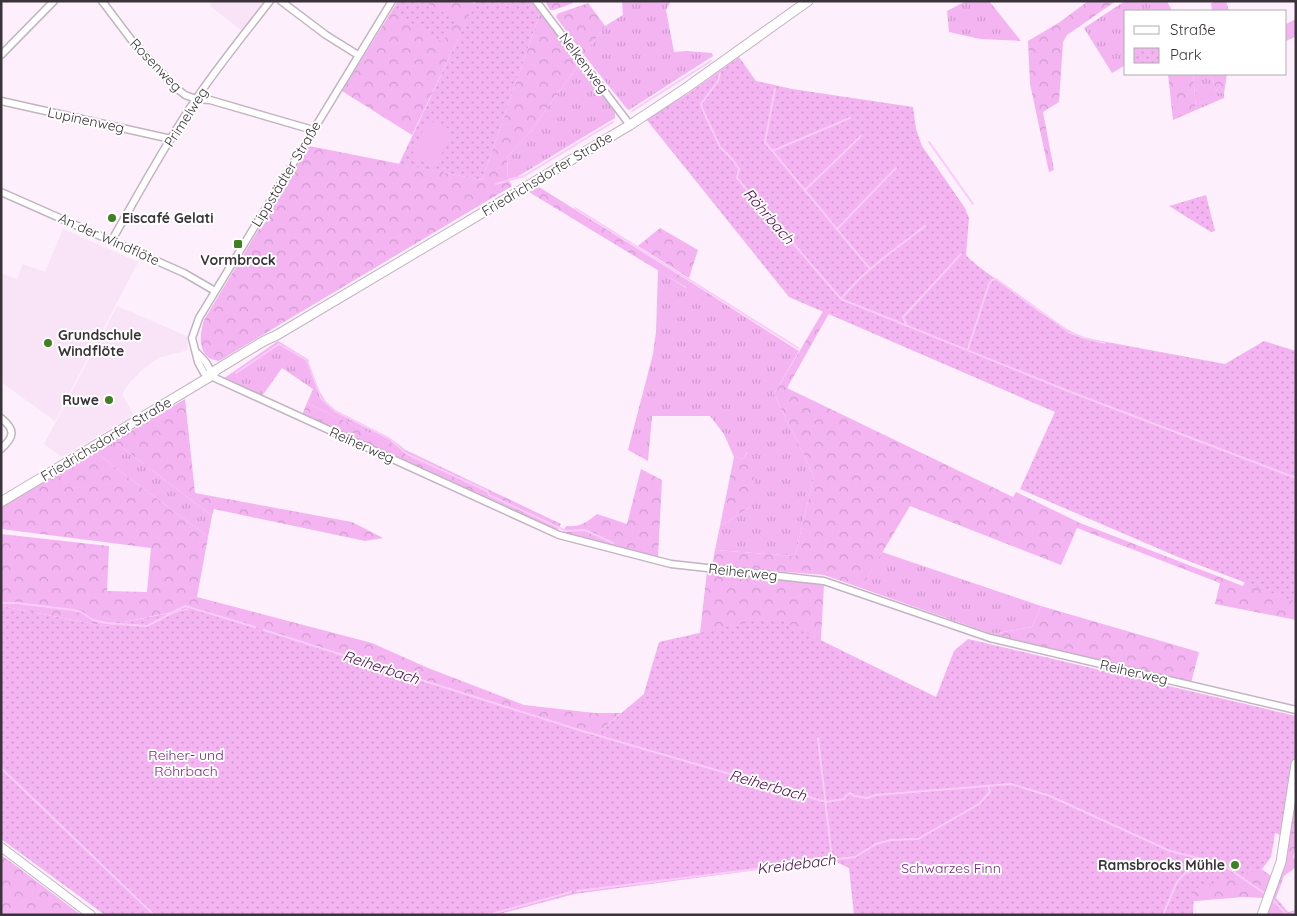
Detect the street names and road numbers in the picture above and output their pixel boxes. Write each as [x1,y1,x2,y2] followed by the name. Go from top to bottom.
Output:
[555,29,613,97] street label: Nelkenweg
[126,34,186,96] street label: Rosenweg
[160,84,212,150] street label: Primelweg
[46,103,126,137] street label: Lupinenweg
[247,118,325,230] street label: Lippstädter Straße
[478,128,616,220] street label: Friedrichsdorfer Straße
[56,209,163,269] street label: An der Windflöte
[37,393,175,485] street label: Friedrichsdorfer Straße
[327,423,397,467] street label: Reiherweg
[708,559,778,585] street label: Reiherweg
[1098,655,1170,689] street label: Reiherweg

